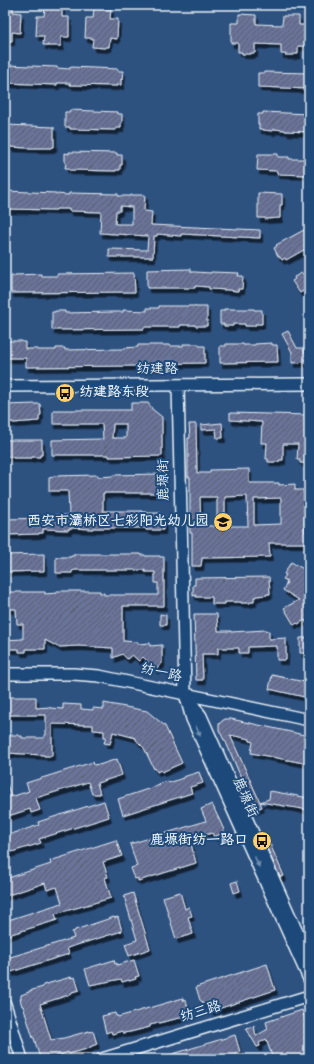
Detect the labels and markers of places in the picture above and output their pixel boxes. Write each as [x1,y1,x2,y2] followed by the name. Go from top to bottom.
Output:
[54,382,76,404] bus stop icon: 纺建路东段
[79,384,149,402] place label: 纺建路东段
[212,511,234,533] school or university icon: 西安市灞桥区七彩阳光幼儿园
[27,513,209,531] place label: 西安市灞桥区七彩阳光幼儿园
[251,830,273,852] bus stop icon: 鹿塬街纺一路口
[150,832,248,850] place label: 鹿塬街纺一路口

